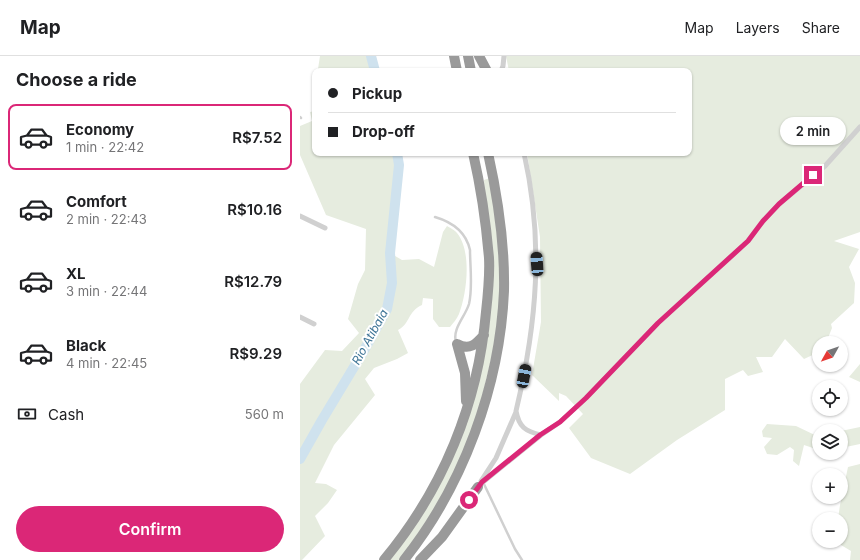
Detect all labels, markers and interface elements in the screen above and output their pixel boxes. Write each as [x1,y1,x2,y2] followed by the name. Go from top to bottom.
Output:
[20,16,61,39] text: Map
[685,19,714,36] text: Map
[736,19,780,36] text: Layers
[802,19,840,36] text: Share
[16,69,137,90] text: Choose a ride
[352,84,402,103] text: Pickup
[780,117,846,145] callout: 2 min
[18,119,54,155] icon: car
[66,120,134,139] text: Economy
[352,122,415,141] text: Drop-off
[796,123,830,139] text: 2 min
[232,128,282,147] text: R$7.52
[66,139,144,155] text: 1 min · 22:42
[804,166,822,184] route end
[18,191,54,227] icon: car
[66,192,127,211] text: Comfort
[227,200,282,219] text: R$10.16
[66,211,147,227] text: 2 min · 22:43
[530,252,544,276] car
[18,263,54,299] icon: car
[66,264,86,283] text: XL
[224,272,282,291] text: R$12.79
[66,283,147,299] text: 3 min · 22:44
[348,306,391,367] water label: Rio Atibaia
[18,335,54,371] icon: car
[66,336,106,355] text: Black
[812,336,848,372] north arrow
[812,336,848,548] map controls
[230,344,282,363] text: R$9.29
[66,355,147,371] text: 4 min · 22:45
[516,363,532,389] car
[812,380,848,416] button: locate
[16,403,38,425] icon: cash
[48,405,84,424] text: Cash
[245,406,284,422] text: 560 m
[812,424,848,460] button: layers
[812,468,848,504] button: +
[460,491,478,509] route start
[16,506,284,552] button: Confirm
[812,512,848,548] button: −

